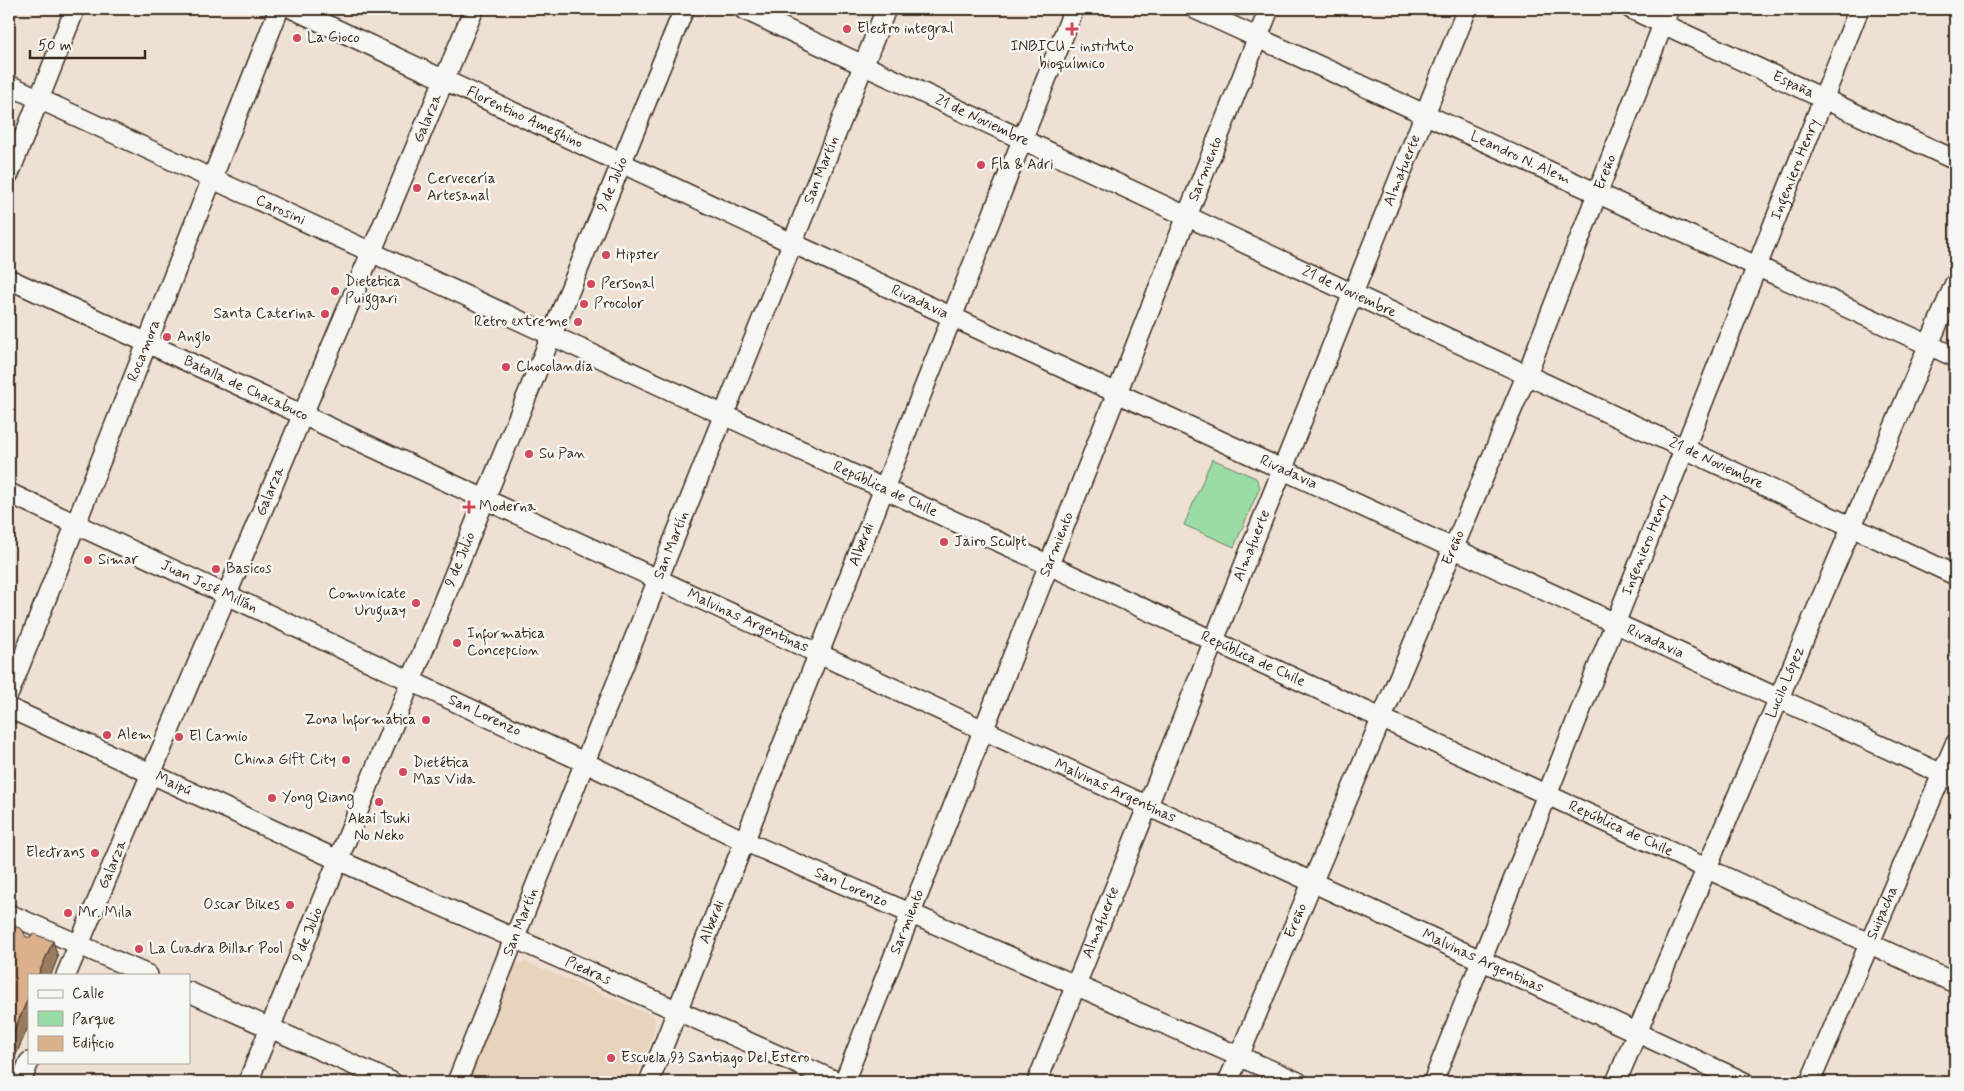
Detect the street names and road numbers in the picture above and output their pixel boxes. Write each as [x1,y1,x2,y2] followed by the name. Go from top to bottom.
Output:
[1769,66,1818,103] street label: España
[463,82,586,154] street label: Florentino Ameghino
[409,90,447,146] street label: Galarza
[932,90,1033,151] street label: 21 de Noviembre
[1766,116,1824,223] street label: Ingeniero Henry
[1467,126,1574,190] street label: Leandro N. Alem
[1379,132,1426,209] street label: Almafuerte
[799,133,844,207] street label: San Martín
[1184,134,1227,204] street label: Sarmiento
[1590,152,1621,193] street label: Ereño
[593,154,633,215] street label: 9 de Julio
[252,190,309,230] street label: Carosini
[1299,261,1400,323] street label: 21 de Noviembre
[888,280,952,324] street label: Rivadavia
[123,316,166,385] street label: Rocamora
[180,351,311,426] street label: Batalla de Chacabuco
[1666,433,1767,494] street label: 21 de Noviembre
[1256,450,1321,494] street label: Rivadavia
[830,457,941,522] street label: República de Chile
[251,463,290,519] street label: Galarza
[1617,491,1675,598] street label: Ingeniero Henry
[1229,507,1275,584] street label: Almafuerte
[649,508,694,582] street label: San Martín
[1035,509,1079,580] street label: Sarmiento
[844,520,879,569] street label: Alberdi
[1437,527,1470,568] street label: Ereño
[440,529,480,590] street label: 9 de Julio
[158,555,261,618] street label: Juan José Millán
[684,584,812,658] street label: Malvinas Argentinas
[1623,620,1687,664] street label: Rivadavia
[1197,626,1308,692] street label: República de Chile
[1761,644,1810,721] street label: Lucilo López
[445,690,524,741] street label: San Lorenzo
[1051,754,1180,828] street label: Malvinas Argentinas
[152,767,195,801] street label: Maipú
[1565,796,1676,861] street label: República de Chile
[93,836,132,892] street label: Galarza
[811,863,891,912] street label: San Lorenzo
[1078,883,1124,961] street label: Almafuerte
[1862,883,1903,943] street label: Suipacha
[498,885,543,959] street label: San Martín
[885,887,929,957] street label: Sarmiento
[695,897,730,947] street label: Alberdi
[1280,900,1312,941] street label: Ereño
[288,904,328,965] street label: 9 de Julio
[1419,924,1547,998] street label: Malvinas Argentinas
[562,952,615,990] street label: Piedras

